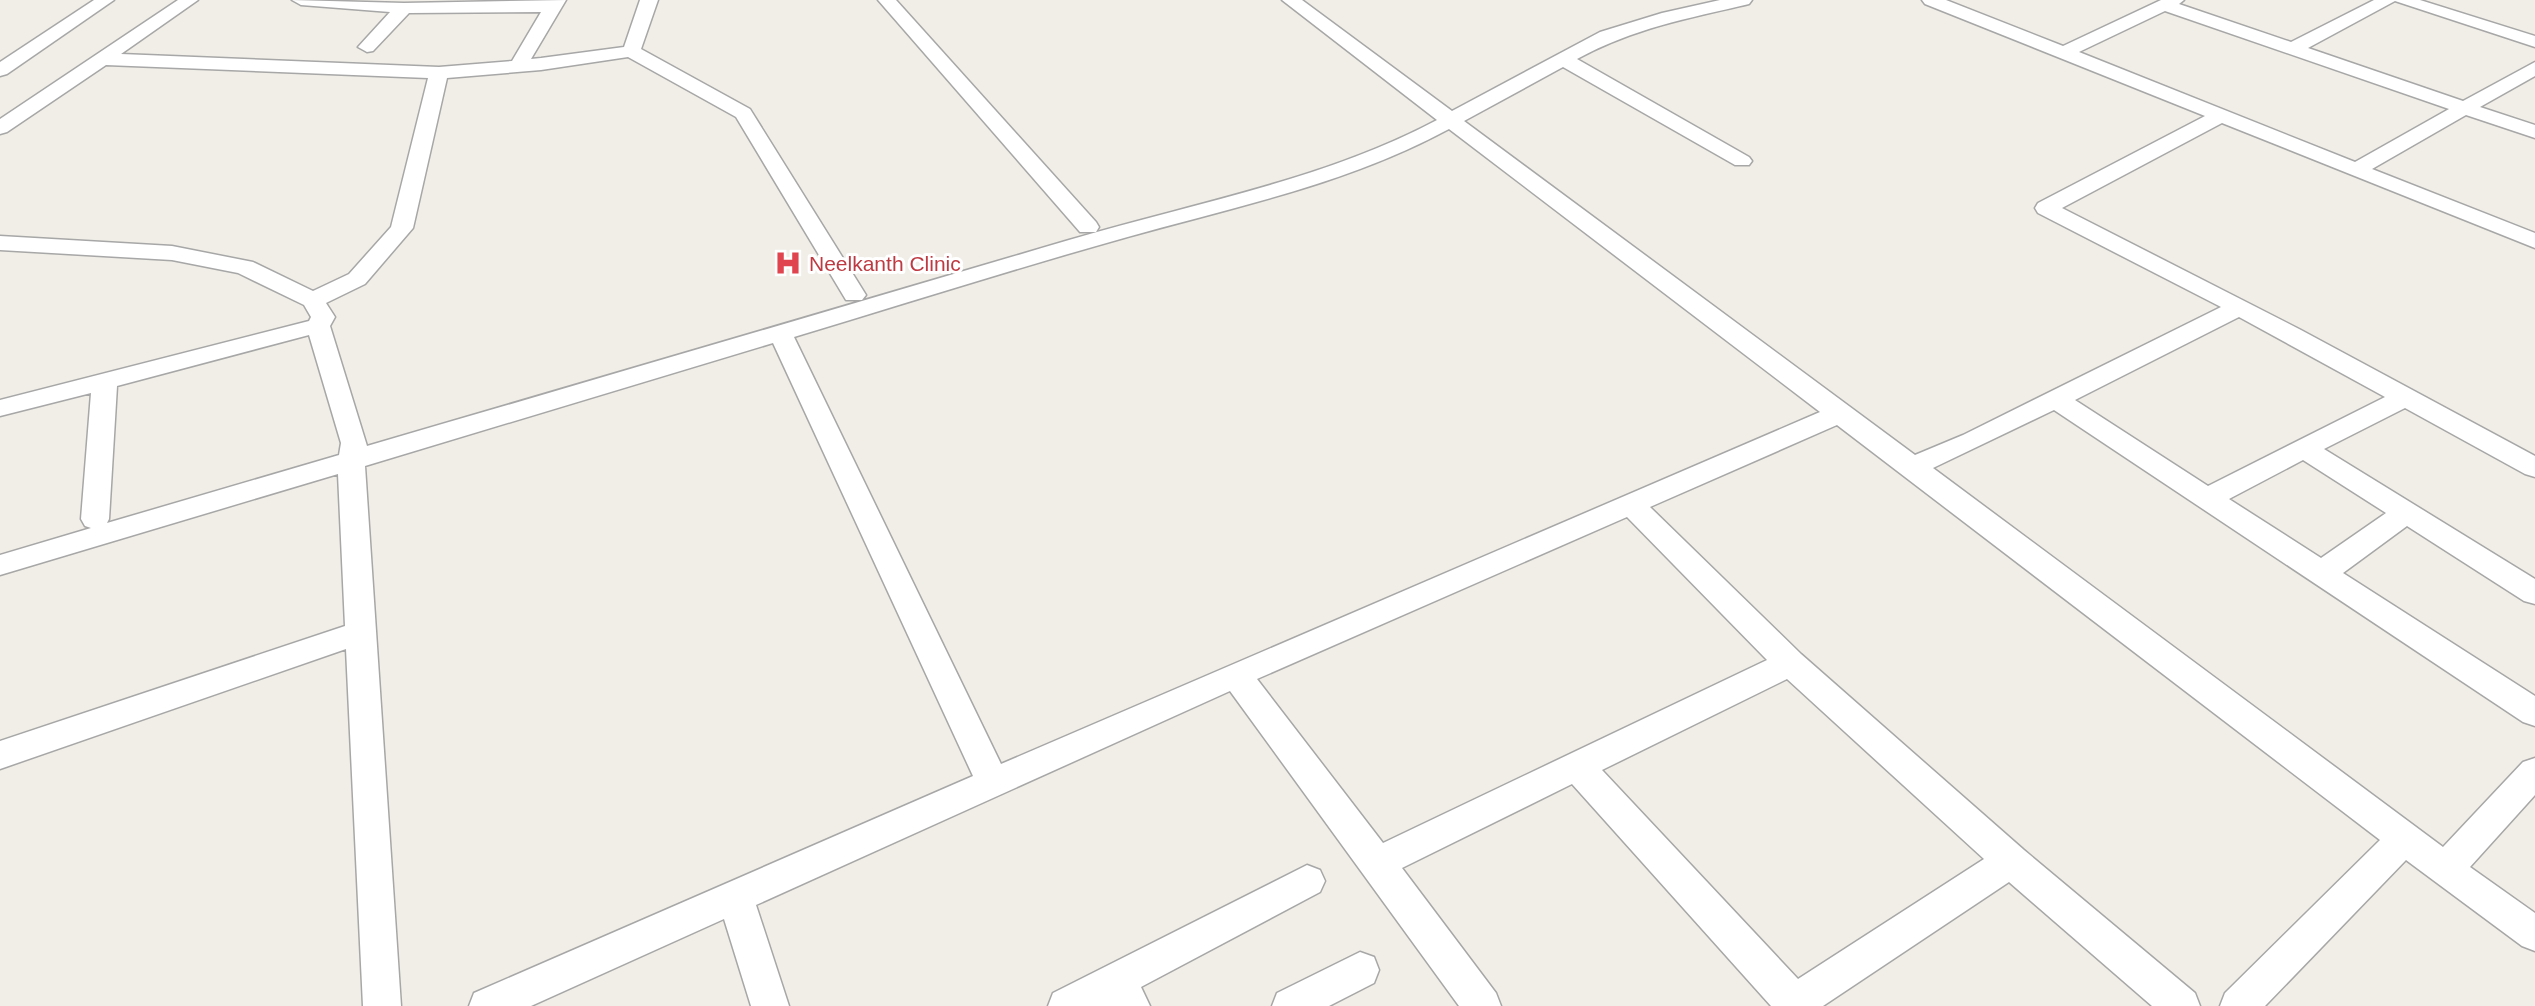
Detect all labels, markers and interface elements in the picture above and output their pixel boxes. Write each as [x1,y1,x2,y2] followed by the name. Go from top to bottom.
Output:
[773,248,803,278] hospital icon: Neelkanth Clinic
[809,252,961,275] place label: Neelkanth Clinic

